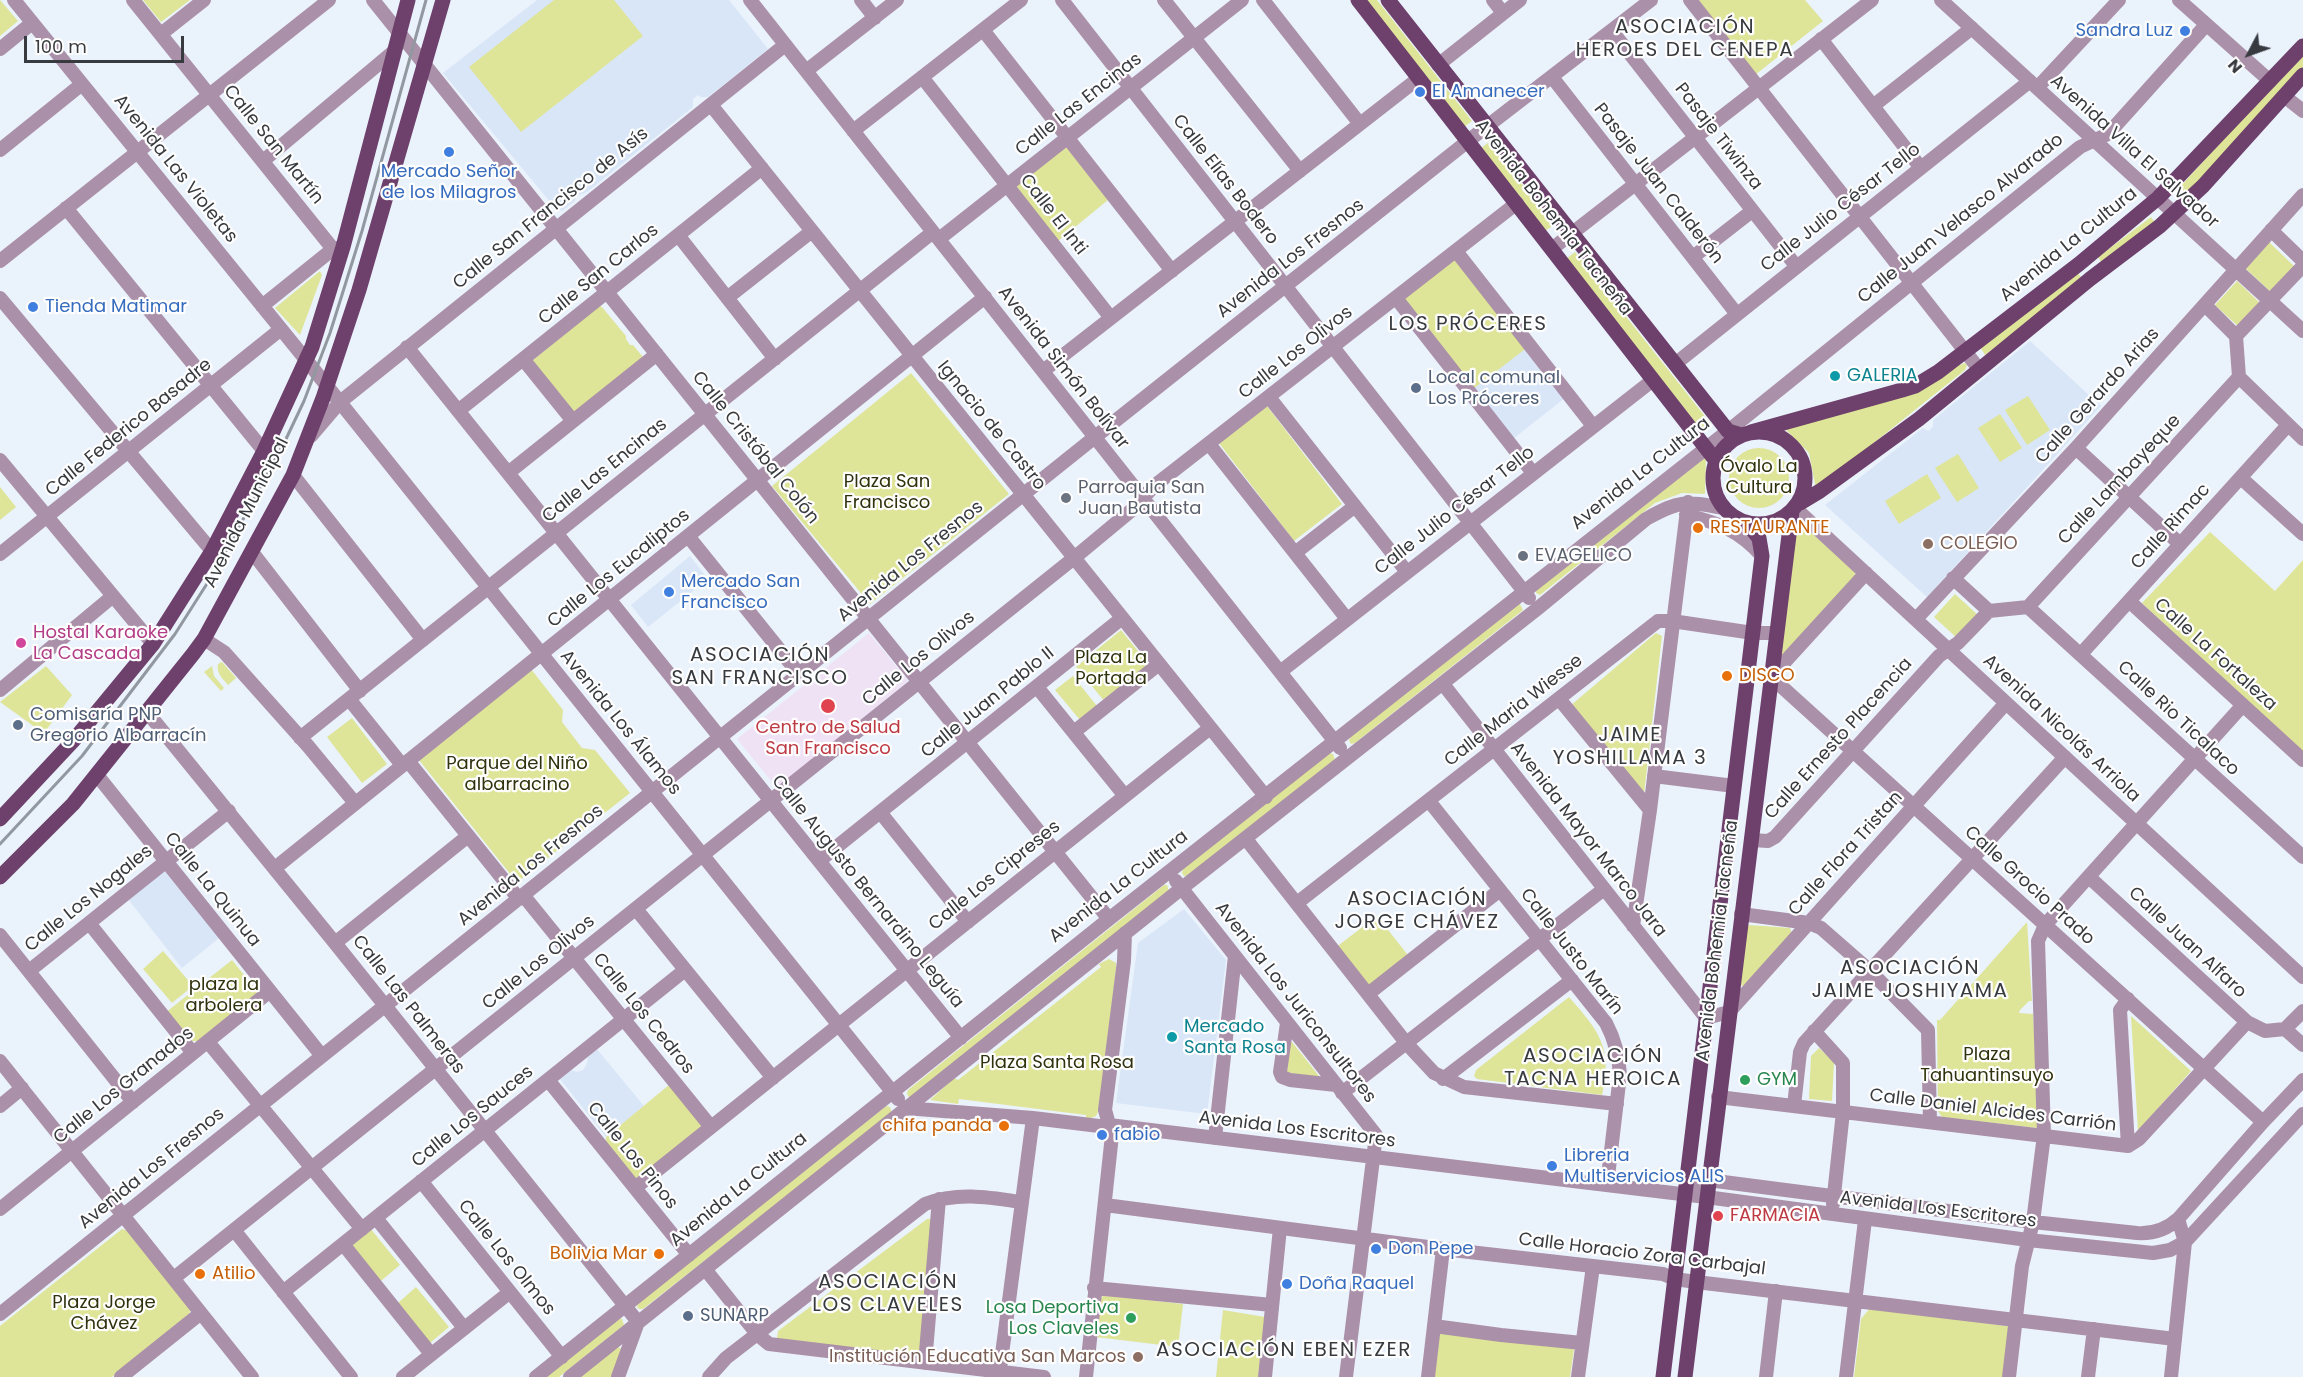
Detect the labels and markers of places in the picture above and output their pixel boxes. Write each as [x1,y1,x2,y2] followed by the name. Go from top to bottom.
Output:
[2075,20,2173,42] place label: Sandra Luz
[2178,24,2192,38] marker: Sandra Luz
[1432,81,1545,103] place label: El Amanecer
[1413,85,1427,99] marker: El Amanecer
[442,145,456,159] marker: Mercado Señor de los Milagros
[381,161,517,204] place label: Mercado Señor de los Milagros
[45,296,187,318] place label: Tienda Matimar
[26,300,40,314] marker: Tienda Matimar
[1847,365,1918,387] place label: GALERIA
[1428,367,1560,410] place label: Local comunal Los Próceres
[1828,369,1842,383] marker: GALERIA
[1409,381,1423,395] marker: Local comunal Los Próceres
[1078,477,1205,520] place label: Parroquia San Juan Bautista
[1059,491,1073,505] marker: Parroquia San Juan Bautista
[1710,517,1829,539] place label: RESTAURANTE
[1691,521,1705,535] marker: RESTAURANTE
[1940,533,2018,555] place label: COLEGIO
[1921,537,1935,551] marker: COLEGIO
[1535,545,1632,567] place label: EVAGELICO
[1516,549,1530,563] marker: EVAGELICO
[681,571,800,614] place label: Mercado San Francisco
[662,585,676,599] marker: Mercado San Francisco
[33,622,168,664] place label: Hostal Karaoke La Cascada
[14,636,28,650] marker: Hostal Karaoke La Cascada
[1739,665,1795,687] place label: DISCO
[1720,669,1734,683] marker: DISCO
[819,697,837,715] marker: Centro de Salud San Francisco
[30,704,206,746] place label: Comisaría PNP Gregorio Albarracín
[755,717,901,760] place label: Centro de Salud San Francisco
[11,718,25,732] marker: Comisaría PNP Gregorio Albarracín
[1184,1016,1286,1058] place label: Mercado Santa Rosa
[1165,1030,1179,1044] marker: Mercado Santa Rosa
[1757,1069,1797,1091] place label: GYM
[1738,1073,1752,1087] marker: GYM
[882,1115,992,1137] place label: chifa panda
[997,1119,1011,1133] marker: chifa panda
[1114,1124,1160,1146] place label: fabio
[1095,1128,1109,1142] marker: fabio
[1564,1145,1724,1188] place label: Libreria Multiservicios ALIS
[1545,1159,1559,1173] marker: Libreria Multiservicios ALIS
[1730,1205,1820,1227] place label: FARMACIA
[1711,1209,1725,1223] marker: FARMACIA
[1388,1238,1473,1260] place label: Don Pepe
[1369,1242,1383,1256] marker: Don Pepe
[550,1243,647,1265] place label: Bolivia Mar
[652,1247,666,1261] marker: Bolivia Mar
[212,1263,255,1285] place label: Atilio
[193,1267,207,1281] marker: Atilio
[1299,1273,1414,1295] place label: Doña Raquel
[1280,1277,1294,1291] marker: Doña Raquel
[986,1297,1119,1340] place label: Losa Deportiva Los Claveles
[700,1305,769,1327] place label: SUNARP
[681,1309,695,1323] marker: SUNARP
[1124,1311,1138,1325] marker: Losa Deportiva Los Claveles
[829,1346,1126,1368] place label: Institución Educativa San Marcos
[1131,1350,1145,1364] marker: Institución Educativa San Marcos

